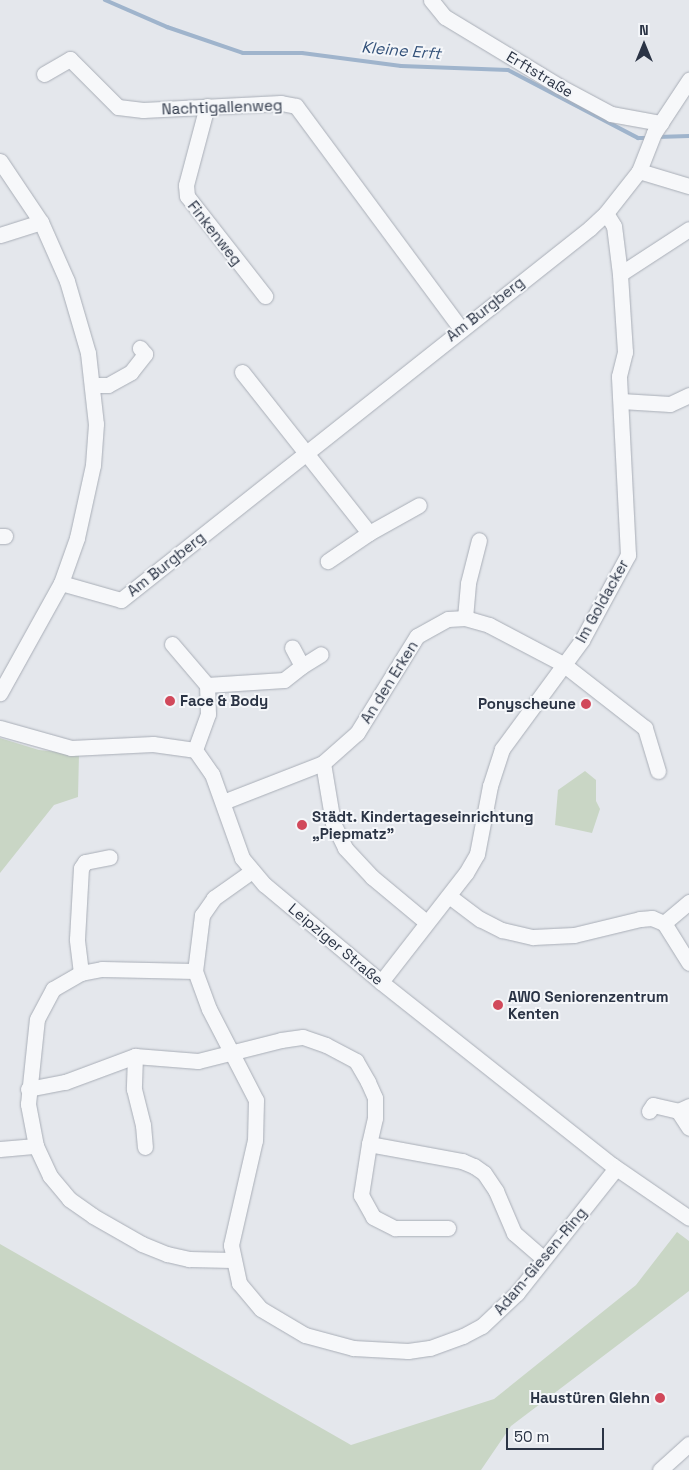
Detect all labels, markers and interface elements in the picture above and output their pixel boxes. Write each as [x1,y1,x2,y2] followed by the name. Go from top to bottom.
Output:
[619,20,669,70] north arrow
[639,21,649,39] text: N
[360,38,442,64] water label: Kleine Erft
[504,47,576,101] street label: Erftstraße
[161,96,283,118] street label: Nachtigallenweg
[184,197,246,269] street label: Finkenweg
[442,273,528,345] street label: Am Burgberg
[123,528,209,600] street label: Am Burgberg
[572,556,632,646] street label: Im Goldacker
[356,637,422,727] street label: An den Erken
[180,692,268,710] place label: Face & Body
[164,695,176,707] marker: Face & Body
[478,695,576,713] place label: Ponyscheune
[580,698,592,710] marker: Ponyscheune
[312,807,534,842] place label: Städt. Kindertageseinrichtung „Piepmatz"
[296,819,308,831] marker: Städt. Kindertageseinrichtung „Piepmatz"
[285,899,387,989] street label: Leipziger Straße
[508,987,668,1022] place label: AWO Seniorenzentrum Kenten
[492,999,504,1011] marker: AWO Seniorenzentrum Kenten
[490,1204,590,1318] street label: Adam-Giesen-Ring
[530,1389,650,1407] place label: Haustüren Glehn
[654,1392,666,1404] marker: Haustüren Glehn
[509,1418,606,1450] scale bar
[514,1427,549,1446] text: 50 m

